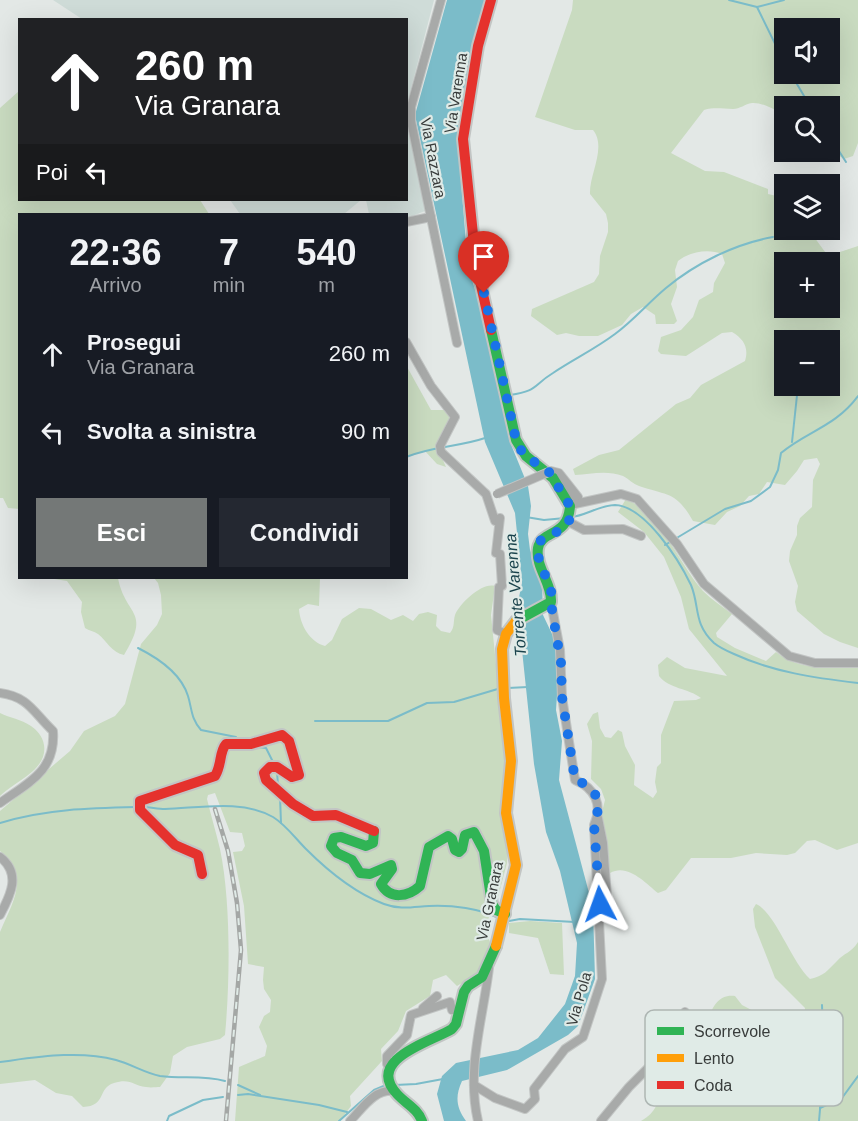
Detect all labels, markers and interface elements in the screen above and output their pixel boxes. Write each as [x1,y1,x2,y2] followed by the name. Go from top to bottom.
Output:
[774,18,840,396] map controls
[774,18,840,84] button: sound
[36,42,114,120] icon: ahead
[135,42,254,89] text: 260 m
[441,51,470,134] street label: Via Varenna
[135,91,280,121] text: Via Granara
[774,96,840,162] button: search
[417,116,450,200] street label: Via Razzara
[80,156,113,189] icon: left
[36,160,68,185] text: Poi
[774,174,840,240] button: layers
[458,231,509,293] pin
[69,232,161,273] text: 22:36
[219,232,239,273] text: 7
[296,232,357,273] text: 540
[467,240,500,273] icon: arrive
[774,252,840,318] button: +
[89,274,142,296] text: Arrivo
[213,274,245,296] text: min
[318,274,335,296] text: m
[87,330,181,355] text: Prosegui
[774,330,840,396] button: −
[36,338,69,371] icon: ahead
[329,341,390,366] text: 260 m
[87,356,194,378] text: Via Granara
[36,416,69,449] icon: left
[87,419,256,444] text: Svolta a sinistra
[341,419,390,444] text: 90 m
[36,498,207,567] button: Esci
[219,498,390,567] button: Condividi
[502,533,529,657] water label: Torrente Varenna
[473,859,506,942] street label: Via Granara
[568,872,632,936] position arrow
[563,969,595,1028] street label: Via Pola
[645,1010,843,1106] legend
[694,1023,771,1040] text: Scorrevole
[694,1050,734,1067] text: Lento
[694,1077,732,1094] text: Coda

